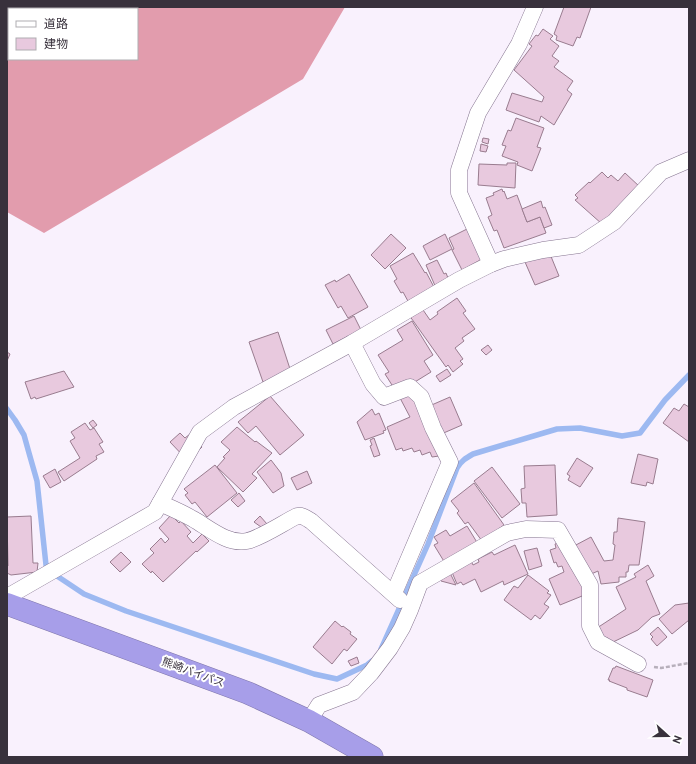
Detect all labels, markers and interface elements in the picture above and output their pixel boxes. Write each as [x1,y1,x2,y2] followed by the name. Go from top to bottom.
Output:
[8,8,138,60] legend
[44,17,68,33] text: 道路
[44,37,68,53] text: 建物
[160,655,226,691] street label: 熊崎バイパス
[648,716,688,756] north arrow
[668,733,684,745] text: N

